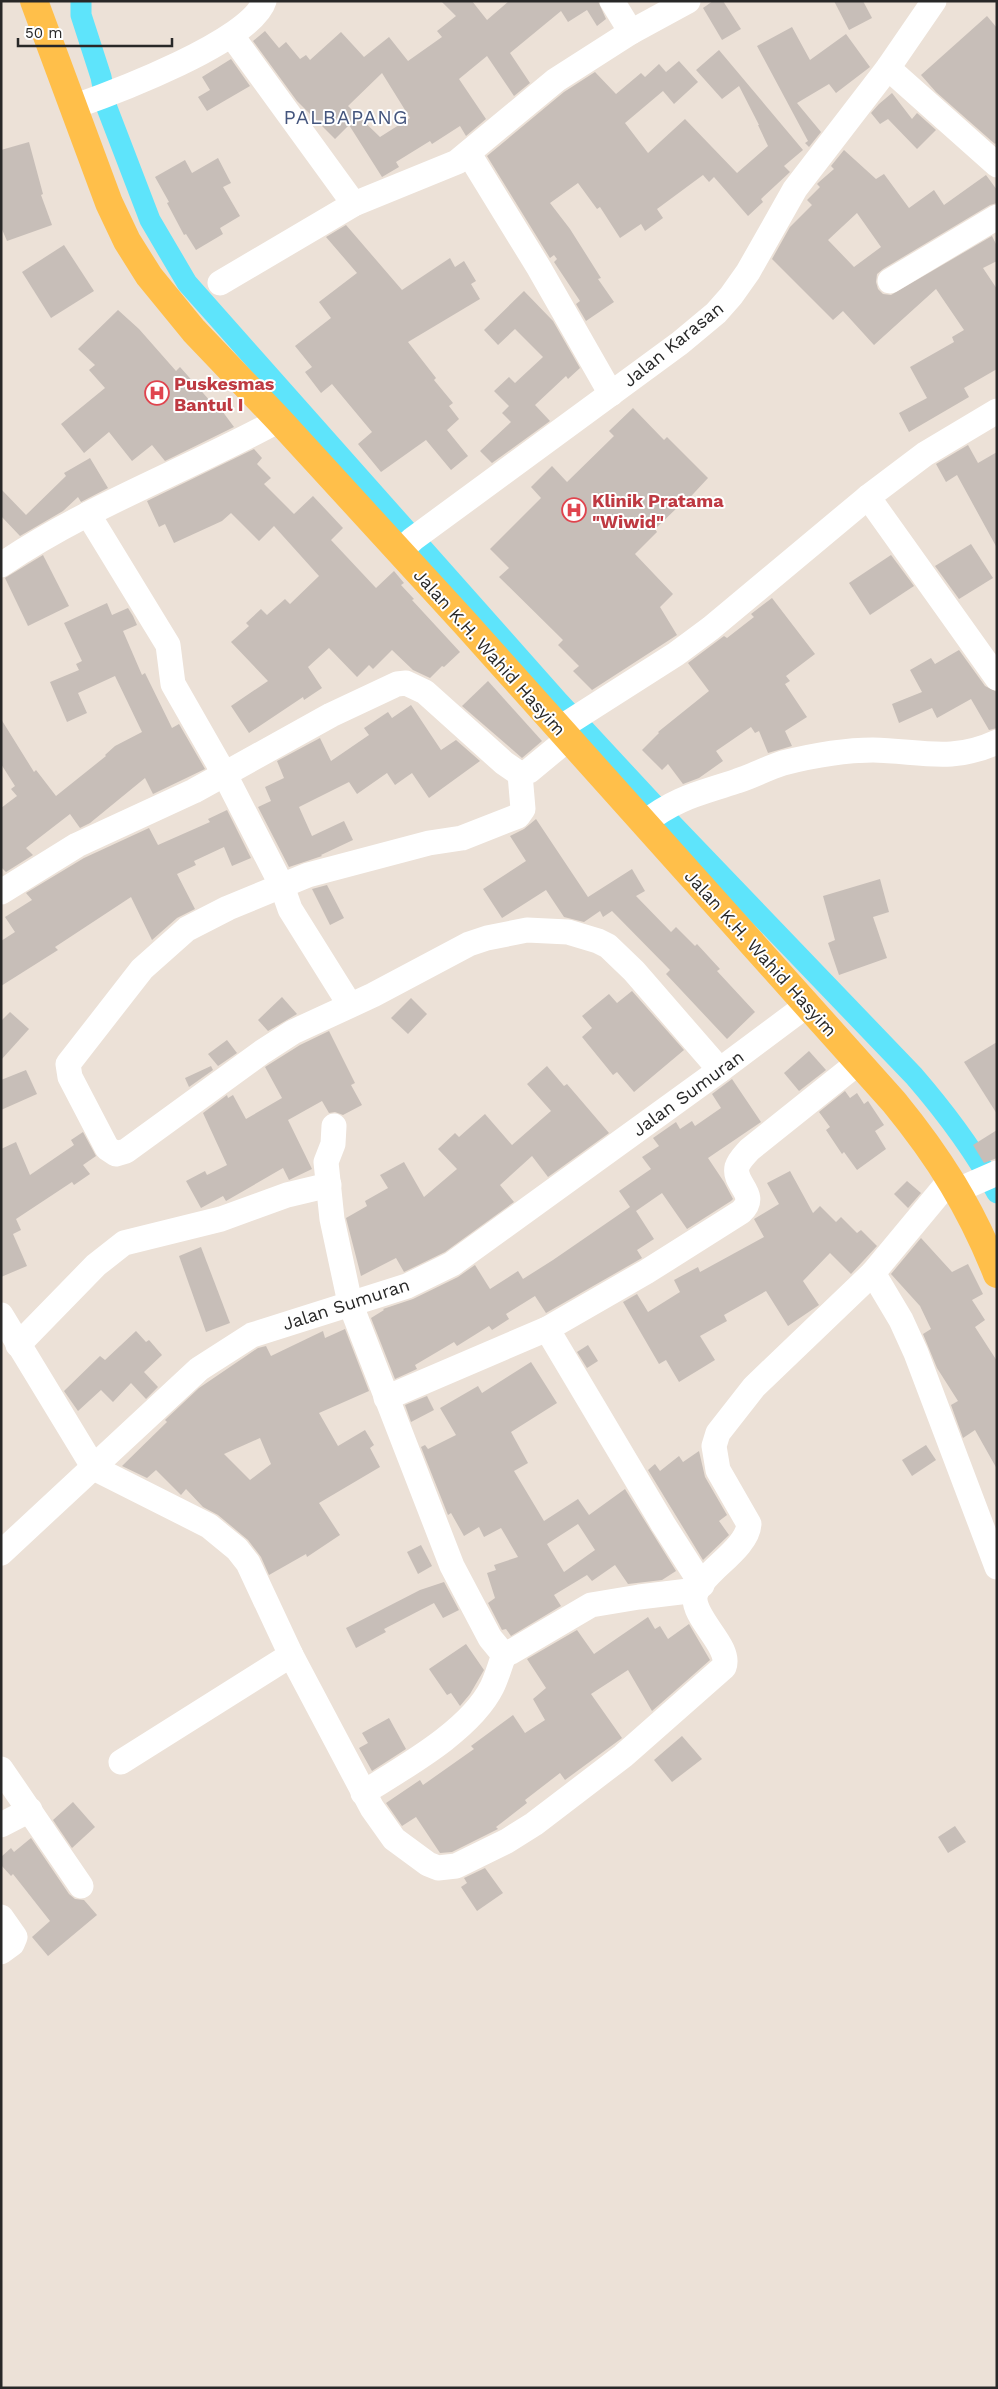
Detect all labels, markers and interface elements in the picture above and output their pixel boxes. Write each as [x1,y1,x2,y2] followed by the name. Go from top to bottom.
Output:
[18,15,171,47] scale bar
[25,24,62,42] text: 50 m
[283,105,409,129] district label: PALBAPANG
[619,297,727,391] street label: Jalan Karasan
[174,373,275,415] place label: Puskesmas Bantul I
[144,380,170,406] hospital icon: Puskesmas Bantul I
[592,490,724,532] place label: Klinik Pratama "Wiwid"
[561,497,587,523] hospital icon: Klinik Pratama "Wiwid"
[410,564,570,740] street label: Jalan K.H. Wahid Hasyim
[681,865,841,1041] street label: Jalan K.H. Wahid Hasyim
[628,1046,748,1140] street label: Jalan Sumuran
[280,1274,412,1334] street label: Jalan Sumuran

